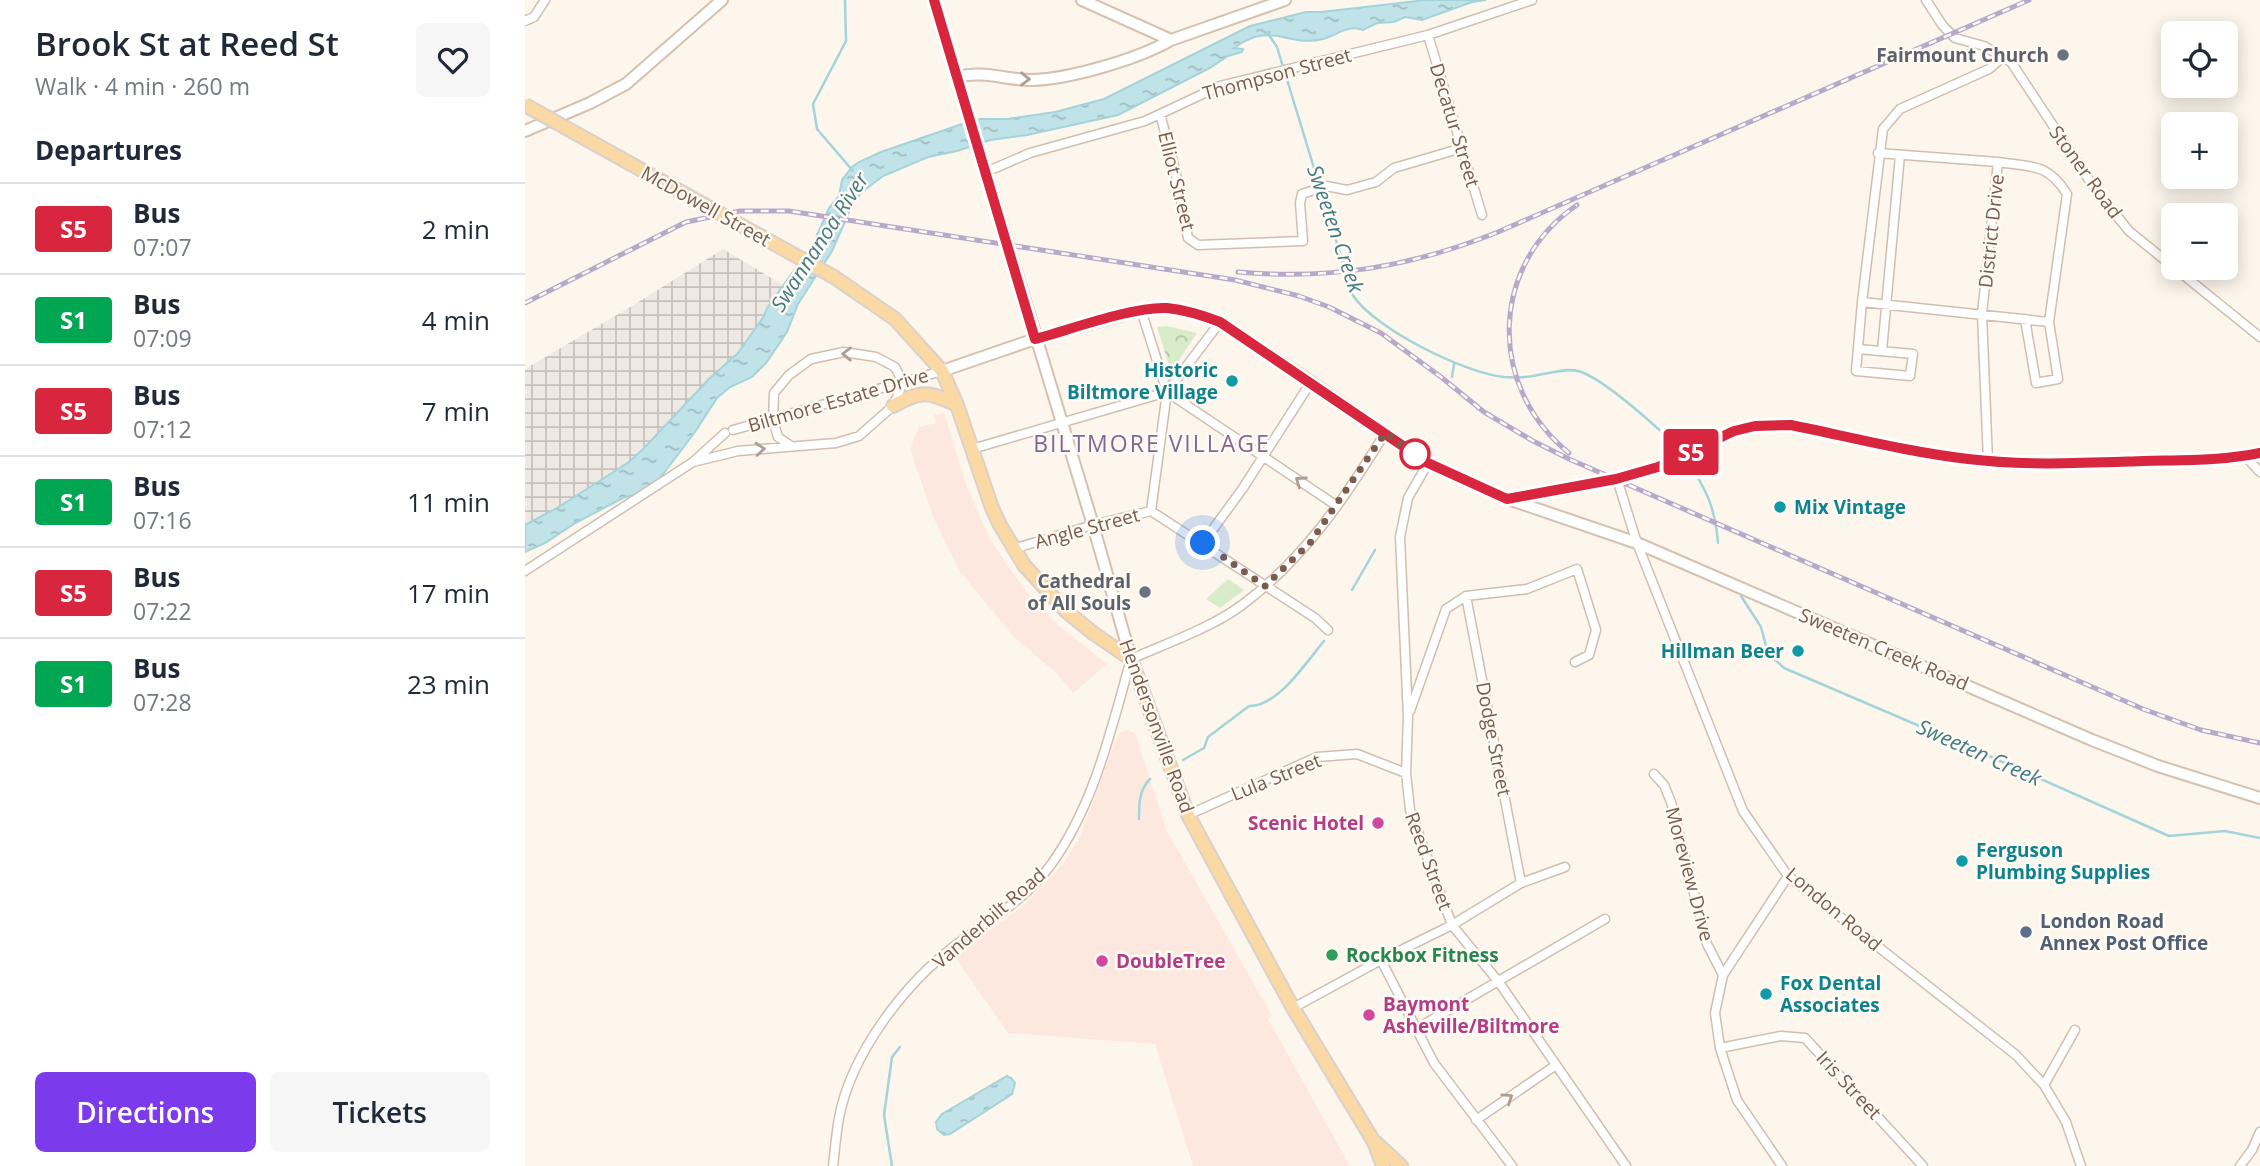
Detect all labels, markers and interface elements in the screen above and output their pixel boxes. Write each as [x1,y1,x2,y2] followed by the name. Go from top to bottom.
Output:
[35,21,339,66] text: Brook St at Reed St
[2161,21,2238,280] map controls
[2161,21,2238,98] button: locate
[416,23,490,97] button: heart
[1200,42,1354,106] street label: Thompson Street
[1876,42,2049,68] place label: Fairmount Church
[2055,47,2071,63] marker: Fairmount Church
[1424,60,1486,190] street label: Decatur Street
[35,70,250,102] text: Walk · 4 min · 260 m
[1019,72,1030,87] one-way arrow
[2161,112,2238,189] button: +
[2043,120,2129,224] street label: Stoner Road
[1152,129,1202,233] street label: Elliot Street
[35,132,182,168] text: Departures
[637,160,776,252] street label: McDowell Street
[1301,161,1371,297] water label: Sweeten Creek
[764,166,875,316] water label: Swannanoa River
[1972,173,2010,289] street label: District Drive
[133,195,180,231] text: Bus
[2161,203,2238,280] button: −
[422,211,490,247] text: 2 min
[60,212,87,245] text: S5
[133,231,192,263] text: 07:07
[133,286,180,322] text: Bus
[422,302,490,338] text: 4 min
[60,303,87,336] text: S1
[133,322,192,354] text: 07:09
[841,346,852,362] one-way arrow
[1067,357,1218,405] place label: Historic Biltmore Village
[745,362,931,438] street label: Biltmore Estate Drive
[1224,373,1240,389] marker: Historic Biltmore Village
[133,377,180,413] text: Bus
[422,393,490,429] text: 7 min
[60,394,87,427] text: S5
[133,413,192,445] text: 07:12
[1033,427,1271,459] district label: BILTMORE VILLAGE
[1659,429,1723,475] line badge: S5
[1678,435,1704,468] text: S5
[1400,439,1430,469] unlabelled marker
[754,442,765,457] one-way arrow
[133,468,180,504] text: Bus
[1295,477,1308,489] one-way arrow
[407,484,490,520] text: 11 min
[60,485,87,518] text: S1
[1794,494,1906,520] place label: Mix Vintage
[1772,499,1788,515] marker: Mix Vintage
[1032,501,1142,554] street label: Angle Street
[133,504,192,536] text: 07:16
[1185,525,1220,560] your location
[133,559,180,595] text: Bus
[1027,568,1131,616] place label: Cathedral of All Souls
[407,575,490,611] text: 17 min
[60,576,87,609] text: S5
[1137,584,1153,600] marker: Cathedral of All Souls
[133,595,192,627] text: 07:22
[1795,602,1973,696] street label: Sweeten Creek Road
[1113,635,1201,817] street label: Hendersonville Road
[1661,638,1784,664] place label: Hillman Beer
[1790,643,1806,659] marker: Hillman Beer
[133,650,180,686] text: Bus
[407,666,490,702] text: 23 min
[60,667,87,700] text: S1
[1470,680,1518,799] street label: Dodge Street
[133,686,192,718] text: 07:28
[1913,712,2047,792] water label: Sweeten Creek
[1227,747,1325,807] street label: Lula Street
[1660,804,1720,944] street label: Moreview Drive
[1399,808,1459,914] street label: Reed Street
[1248,810,1364,836] place label: Scenic Hotel
[1370,815,1386,831] marker: Scenic Hotel
[1976,837,2150,885] place label: Ferguson Plumbing Supplies
[1954,853,1970,869] marker: Ferguson Plumbing Supplies
[1780,861,1888,957] street label: London Road
[927,862,1051,974] street label: Vanderbilt Road
[2040,908,2208,956] place label: London Road Annex Post Office
[2018,924,2034,940] marker: London Road Annex Post Office
[1346,942,1499,968] place label: Rockbox Fitness
[1324,947,1340,963] marker: Rockbox Fitness
[1116,948,1225,974] place label: DoubleTree
[1094,953,1110,969] marker: DoubleTree
[1780,970,1881,1018] place label: Fox Dental Associates
[1758,986,1774,1002] marker: Fox Dental Associates
[1383,991,1559,1039] place label: Baymont Asheville/Biltmore
[1361,1007,1377,1023] marker: Baymont Asheville/Biltmore
[1811,1045,1888,1125] street label: Iris Street
[35,1072,256,1152] button: Directions
[270,1072,490,1152] button: Tickets
[1500,1094,1513,1106] one-way arrow

